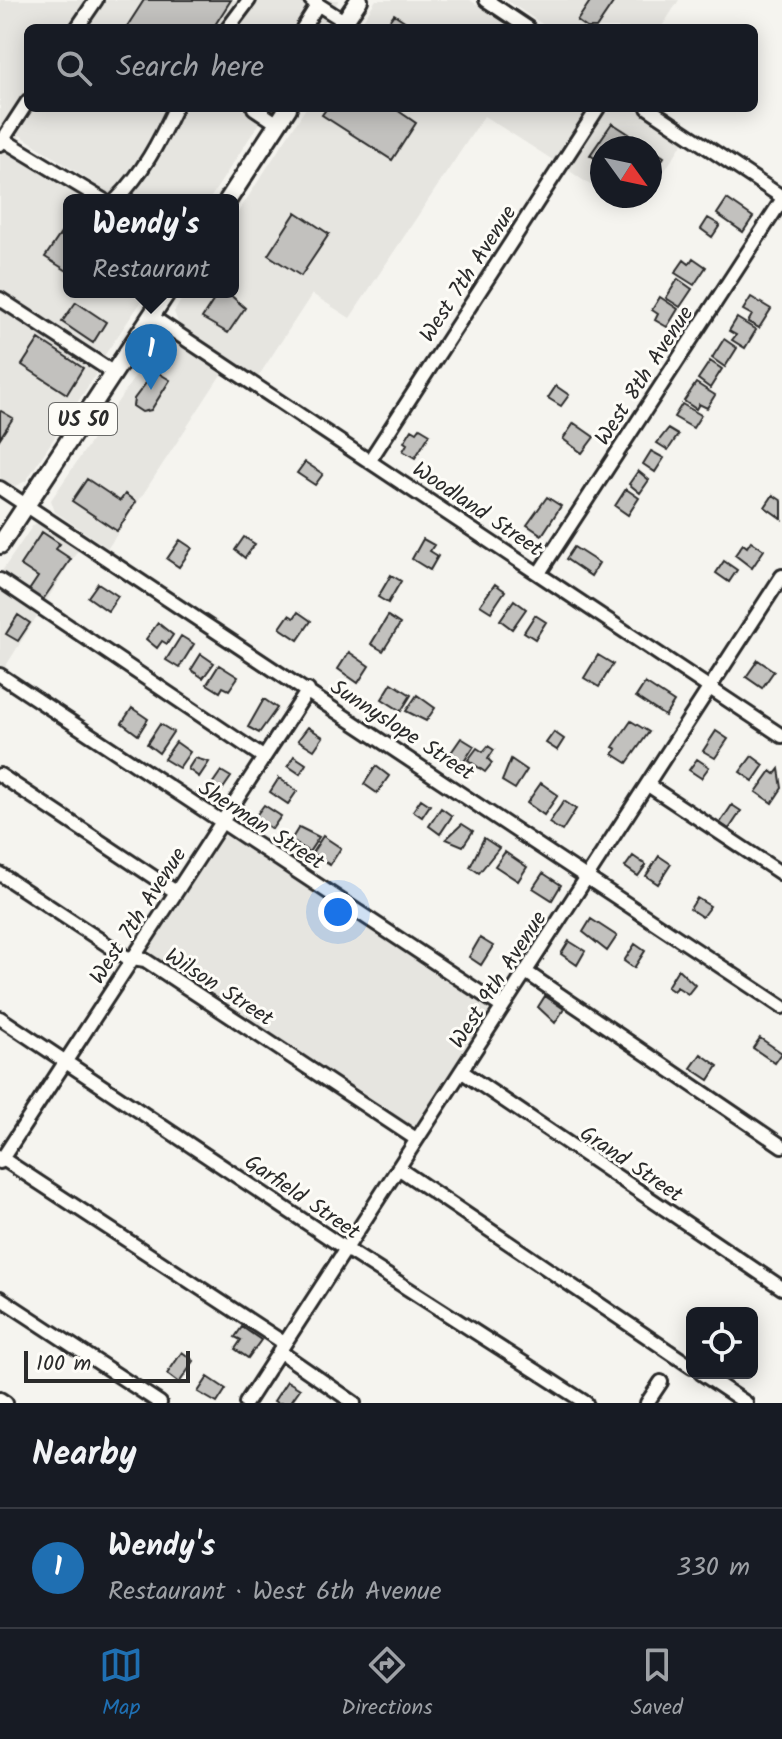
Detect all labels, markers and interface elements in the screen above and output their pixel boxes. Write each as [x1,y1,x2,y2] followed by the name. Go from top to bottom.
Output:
[24,24,758,112] search box
[116,44,264,92] text: Search here
[52,46,96,90] icon: search
[590,136,662,208] north arrow
[63,194,239,298] popup
[411,199,527,350] street label: West 7th Avenue
[92,201,199,249] text: Wendy's
[92,249,210,291] text: Restaurant
[587,299,704,453] street label: West 8th Avenue
[125,324,177,390] pin: 1
[49,403,117,435] road number: US 50
[404,453,549,567] street label: Woodland Street
[323,671,481,791] street label: Sunnyslope Street
[190,772,331,880] street label: Sherman Street
[81,841,197,992] street label: West 7th Avenue
[318,892,358,932] your location
[441,904,557,1056] street label: West 9th Avenue
[157,940,280,1037] street label: Wilson Street
[572,1117,690,1213] street label: Grand Street
[236,1146,367,1250] street label: Garfield Street
[686,1307,758,1379] map controls
[686,1307,758,1379] button: locate
[24,1347,190,1383] scale bar
[36,1347,91,1382] text: 100 m
[32,1428,137,1482] text: Nearby
[108,1523,215,1571] text: Wendy's
[54,1547,62,1589] text: 1
[676,1547,750,1589] text: 330 m
[108,1571,441,1613] text: Restaurant · West 6th Avenue
[99,1643,143,1726] tab: Map
[341,1643,433,1726] tab: Directions
[631,1643,683,1726] tab: Saved

